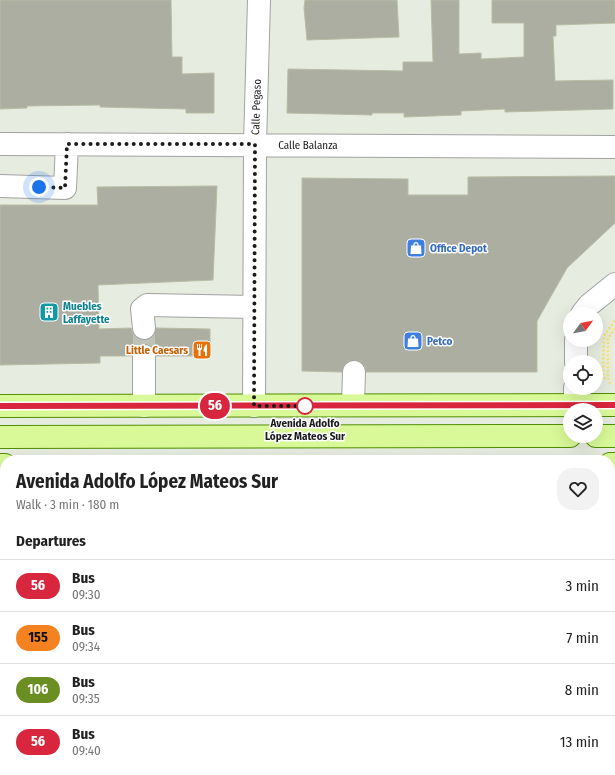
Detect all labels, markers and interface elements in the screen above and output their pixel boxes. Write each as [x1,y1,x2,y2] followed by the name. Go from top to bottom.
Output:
[249,79,264,135] street label: Calle Pegaso
[278,139,338,152] street label: Calle Balanza
[29,177,49,197] your location
[405,237,427,259] shop icon: Office Depot
[430,242,487,255] place label: Office Depot
[63,300,110,326] place label: Muebles Laffayette
[38,301,60,323] building icon: Muebles Laffayette
[563,307,603,347] north arrow
[563,307,603,443] map controls
[402,330,424,352] shop icon: Petco
[427,335,452,348] place label: Petco
[191,339,213,361] restaurant icon: Little Caesars
[126,344,188,357] place label: Little Caesars
[563,355,603,395] button: locate
[197,393,233,419] line badge: 56
[208,397,222,414] text: 56
[296,397,314,415] marker: Avenida Adolfo López Mateos Sur
[563,403,603,443] button: layers
[265,417,346,443] place label: Avenida Adolfo López Mateos Sur
[557,468,599,510] button: heart
[16,470,278,493] text: Avenida Adolfo López Mateos Sur
[16,497,119,512] text: Walk · 3 min · 180 m
[16,532,86,550] text: Departures
[72,569,95,587] text: Bus
[31,577,45,594] text: 56
[565,577,599,595] text: 3 min
[72,587,101,602] text: 09:30
[72,621,95,639] text: Bus
[28,629,48,646] text: 155
[566,629,599,647] text: 7 min
[72,639,100,654] text: 09:34
[72,673,95,691] text: Bus
[28,681,48,698] text: 106
[565,681,599,699] text: 8 min
[72,691,100,706] text: 09:35
[72,725,95,743] text: Bus
[31,733,45,750] text: 56
[560,733,599,751] text: 13 min
[72,743,101,758] text: 09:40

